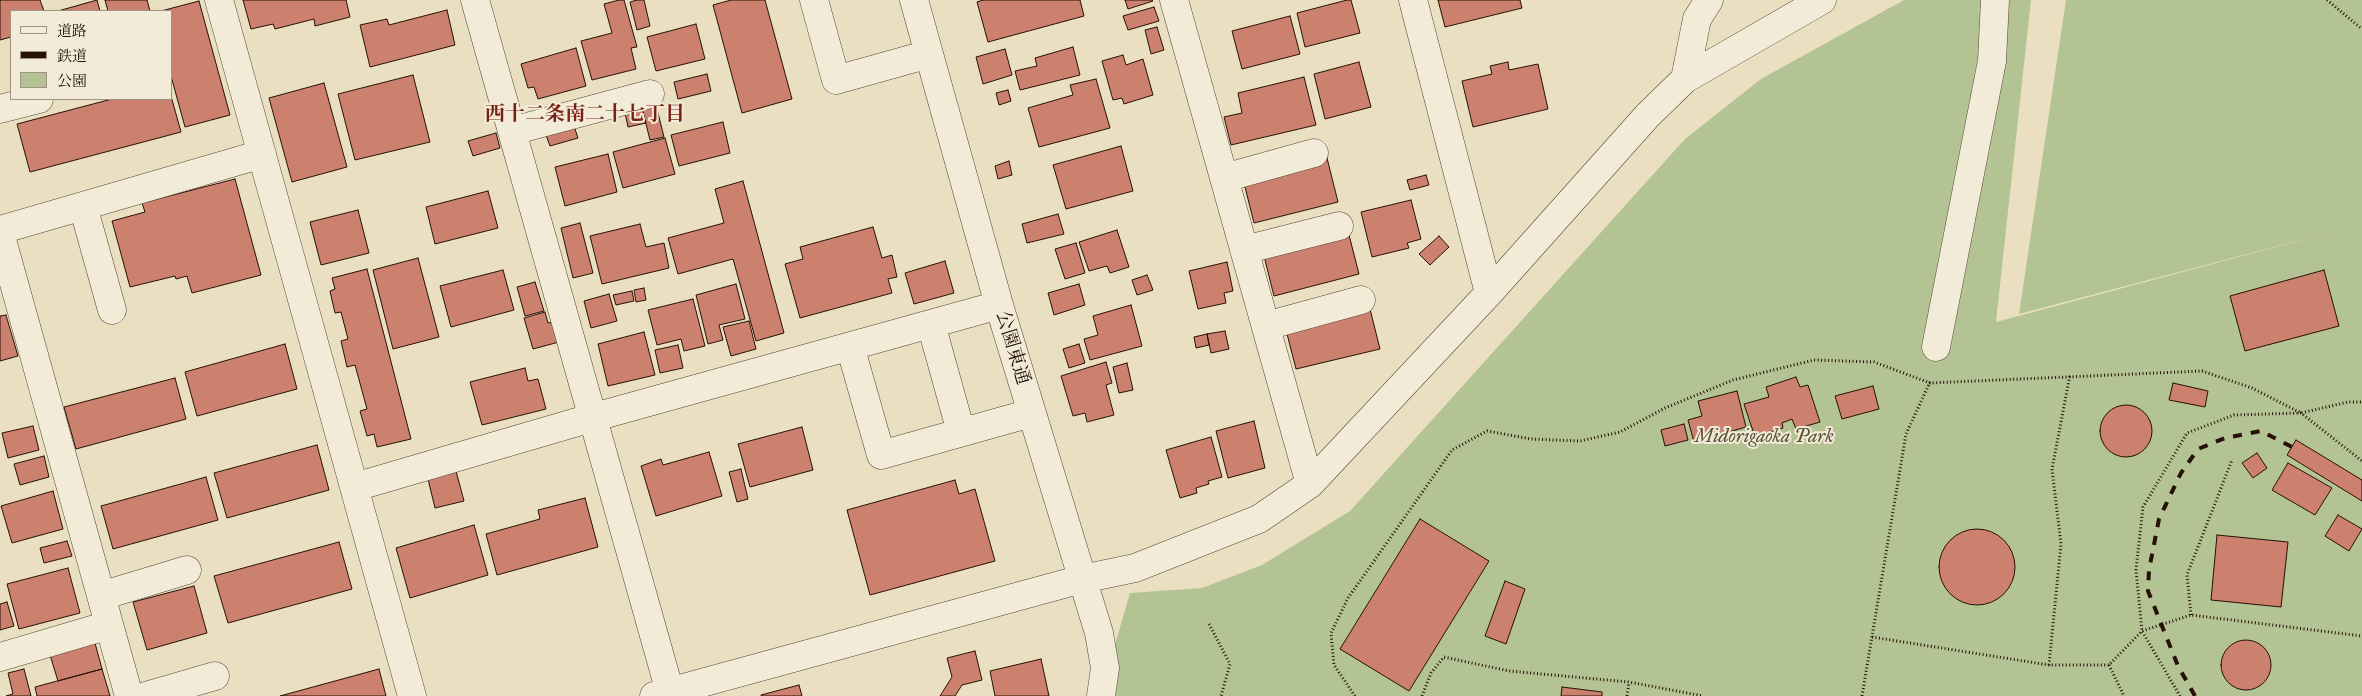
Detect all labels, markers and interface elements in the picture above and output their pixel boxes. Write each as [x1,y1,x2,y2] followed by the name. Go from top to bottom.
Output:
[10,10,172,100] legend
[57,22,87,40] text: 道路
[57,47,87,65] text: 鉄道
[57,72,87,90] text: 公園
[485,103,685,127] district label: 西十二条南二十七丁目
[990,308,1034,388] street label: 公園東通
[1694,426,1834,448] park label: Midorigaoka Park

